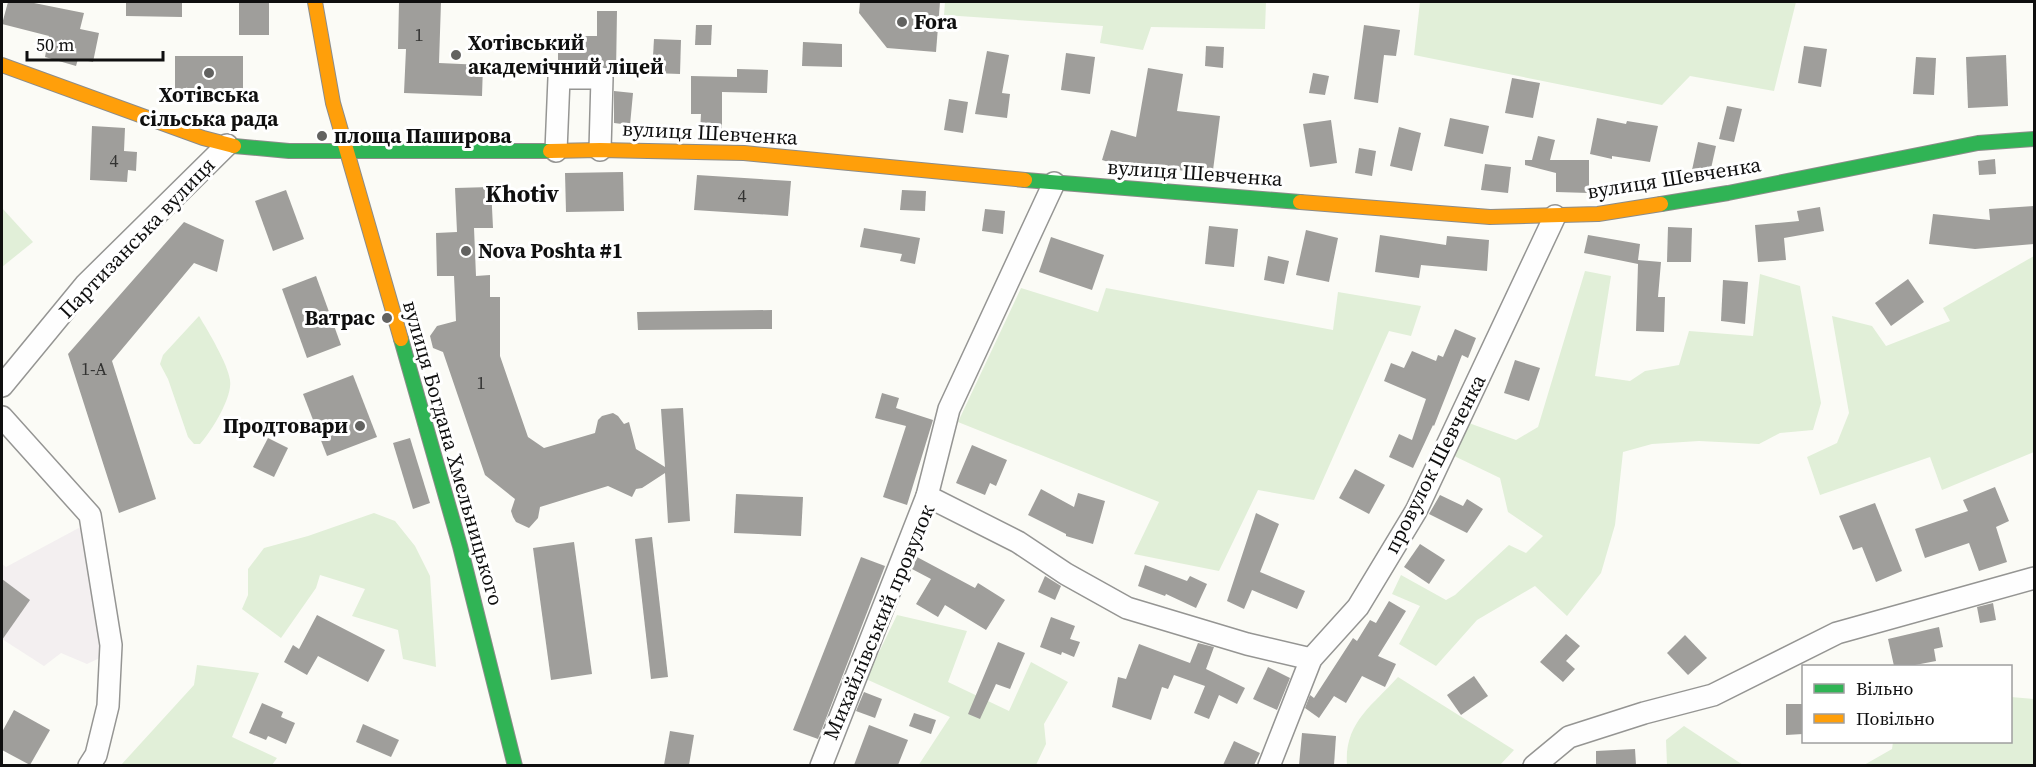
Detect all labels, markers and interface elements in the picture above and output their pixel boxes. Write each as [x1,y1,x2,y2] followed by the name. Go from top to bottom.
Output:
[914,7,958,36] place label: Fora
[895,15,909,29] marker: Fora
[415,22,424,47] house number: 1
[27,24,164,62] scale bar
[468,28,664,81] place label: Хотівський академічний ліцей
[36,32,74,57] text: 50 m
[449,48,463,62] marker: Хотівський академічний ліцей
[202,66,216,80] marker: Хотівська сільська рада
[140,80,279,133] place label: Хотівська сільська рада
[621,113,799,152] street label: вулиця Шевченка
[334,121,513,150] place label: площа Паширова
[315,129,329,143] marker: площа Паширова
[110,148,119,173] house number: 4
[1585,149,1763,206] street label: вулиця Шевченка
[52,151,221,325] street label: Партизанська вулиця
[1106,152,1284,193] street label: вулиця Шевченка
[485,177,559,210] district label: Khotiv
[738,183,747,208] house number: 4
[478,236,623,265] place label: Nova Poshta #1
[459,244,473,258] marker: Nova Poshta #1
[396,297,511,609] street label: вулиця Богдана Хмельницького
[304,303,375,332] place label: Ватрас
[380,311,394,325] marker: Ватрас
[81,356,107,381] house number: 1-А
[1377,369,1492,558] street label: провулок Шевченка
[477,370,486,395] house number: 1
[223,411,348,440] place label: Продтовари
[353,419,367,433] marker: Продтовари
[816,499,941,744] street label: Михайлівський провулок
[1802,665,2012,743] legend
[1856,676,1913,701] text: Вільно
[1856,706,1935,731] text: Повільно

